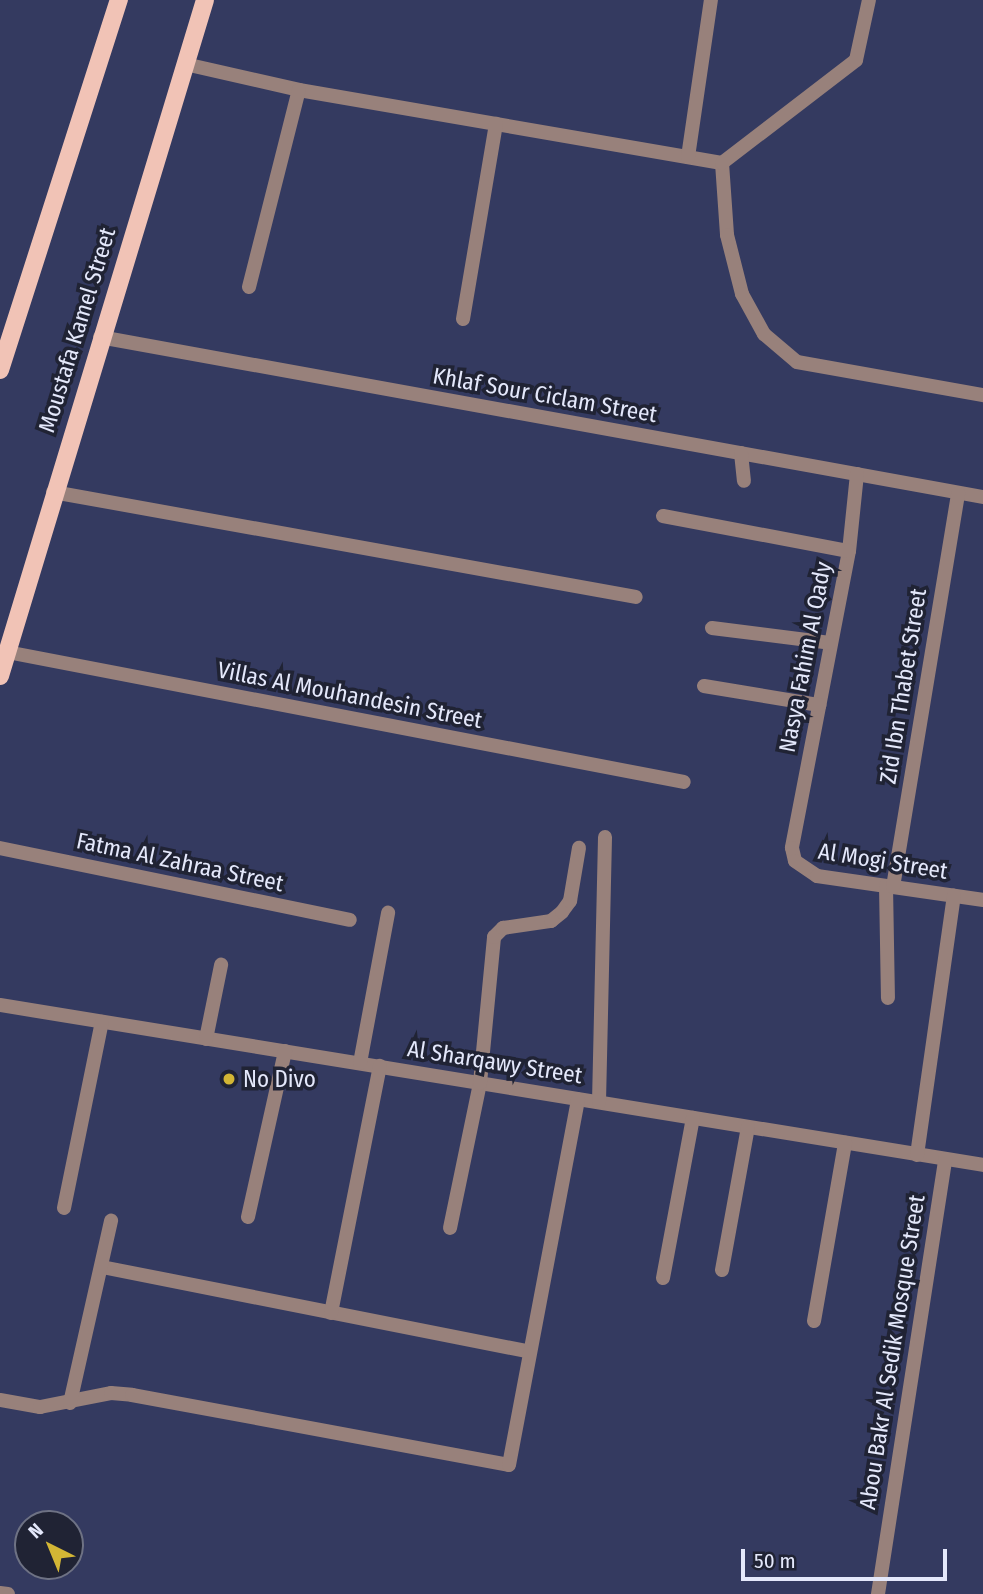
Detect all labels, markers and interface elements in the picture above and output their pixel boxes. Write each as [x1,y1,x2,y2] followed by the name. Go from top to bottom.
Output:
[33,224,121,436] street label: Moustafa Kamel Street
[431,362,659,428] street label: Khlaf Sour Ciclam Street
[773,559,837,755] street label: Nasya Fahim Al Qady
[874,586,932,786] street label: Zid Ibn Thabet Street
[215,656,485,734] street label: Villas Al Mouhandesin Street
[74,827,286,897] street label: Fatma Al Zahraa Street
[816,837,950,885] street label: Al Mogi Street
[406,1035,584,1089] street label: Al Sharqawy Street
[243,1065,316,1093] place label: No Divo
[221,1071,237,1087] marker: No Divo
[853,1193,931,1511] street label: Abou Bakr Al Sedik Mosque Street
[14,1510,84,1580] north arrow
[24,1518,48,1543] text: N
[745,1534,951,1578] scale bar
[754,1548,796,1574] text: 50 m

